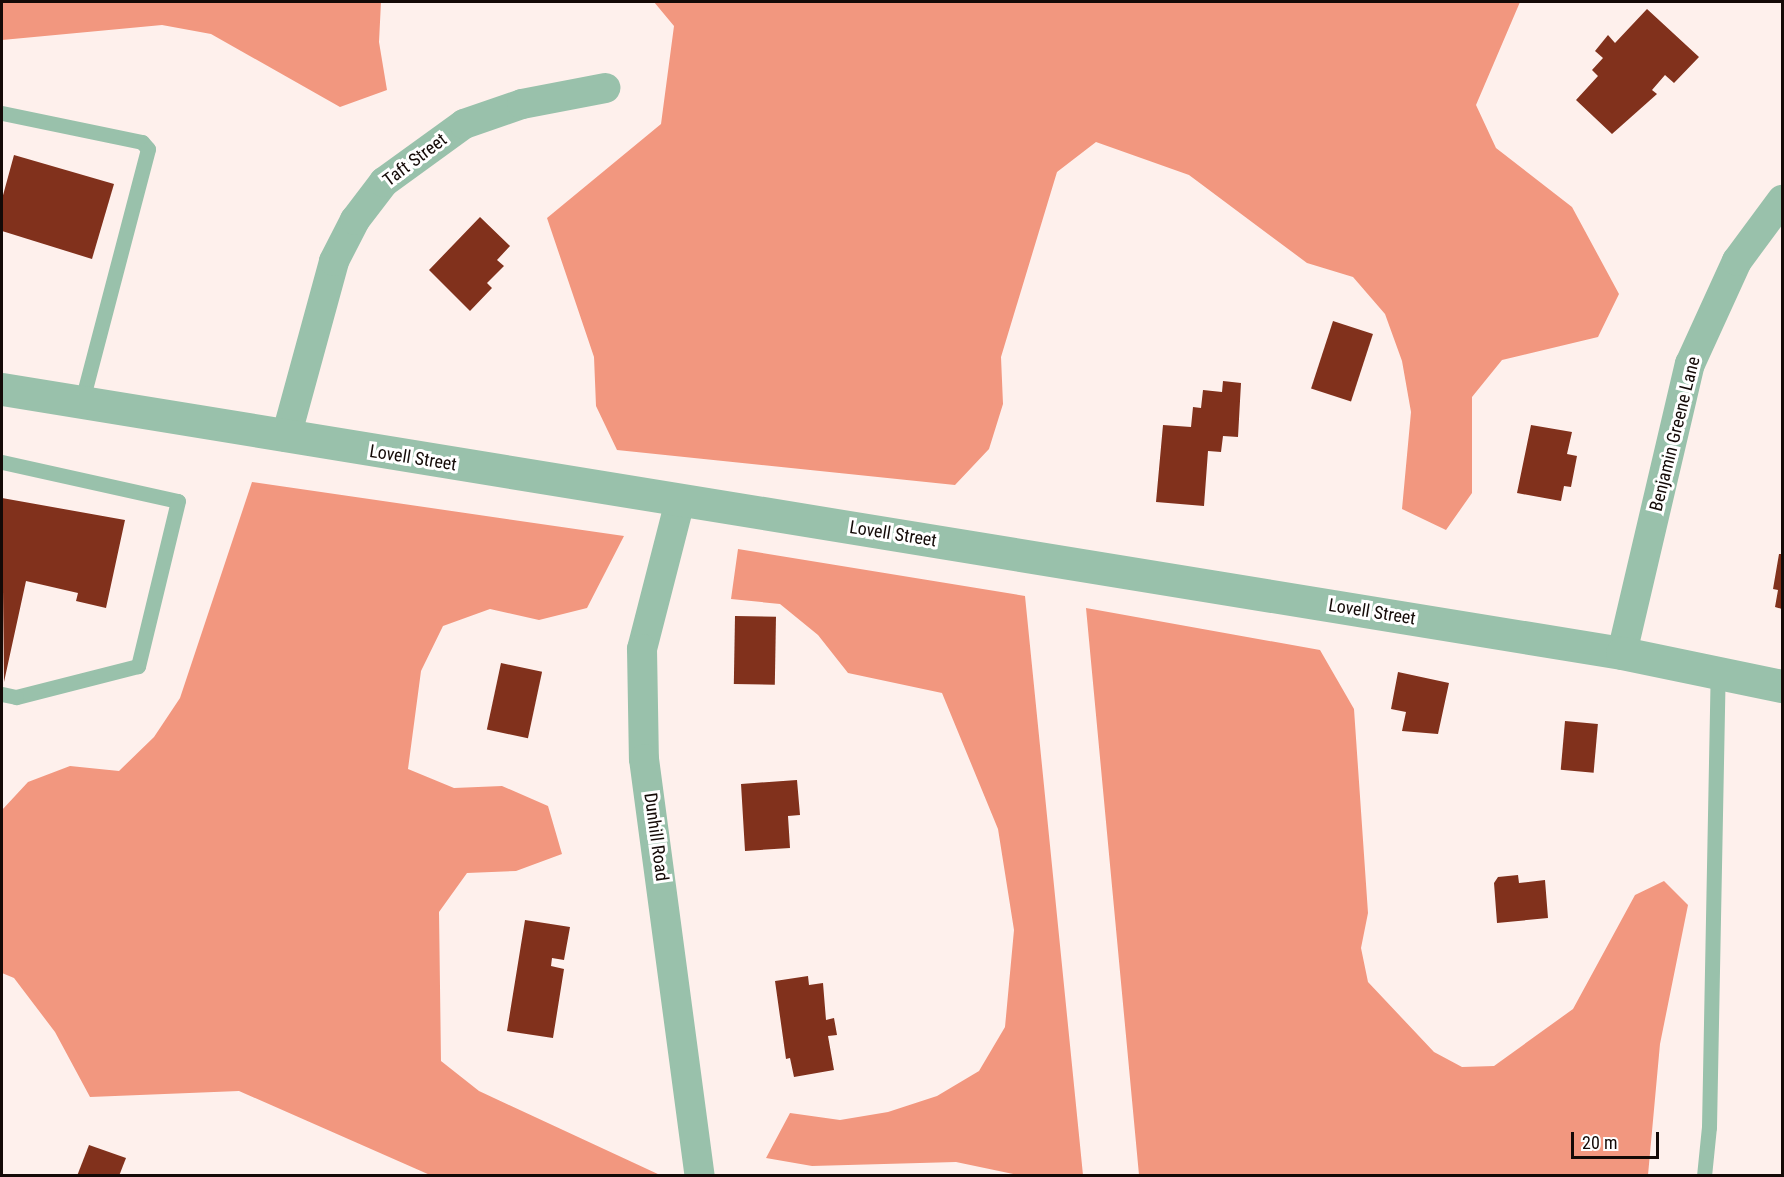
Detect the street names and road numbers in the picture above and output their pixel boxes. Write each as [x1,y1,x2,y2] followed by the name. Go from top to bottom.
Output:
[379,129,451,191] street label: Taft Street
[1645,354,1705,514] street label: Benjamin Greene Lane
[368,440,458,476] street label: Lovell Street
[848,516,938,552] street label: Lovell Street
[1327,594,1417,630] street label: Lovell Street
[639,791,673,883] street label: Dunhill Road

